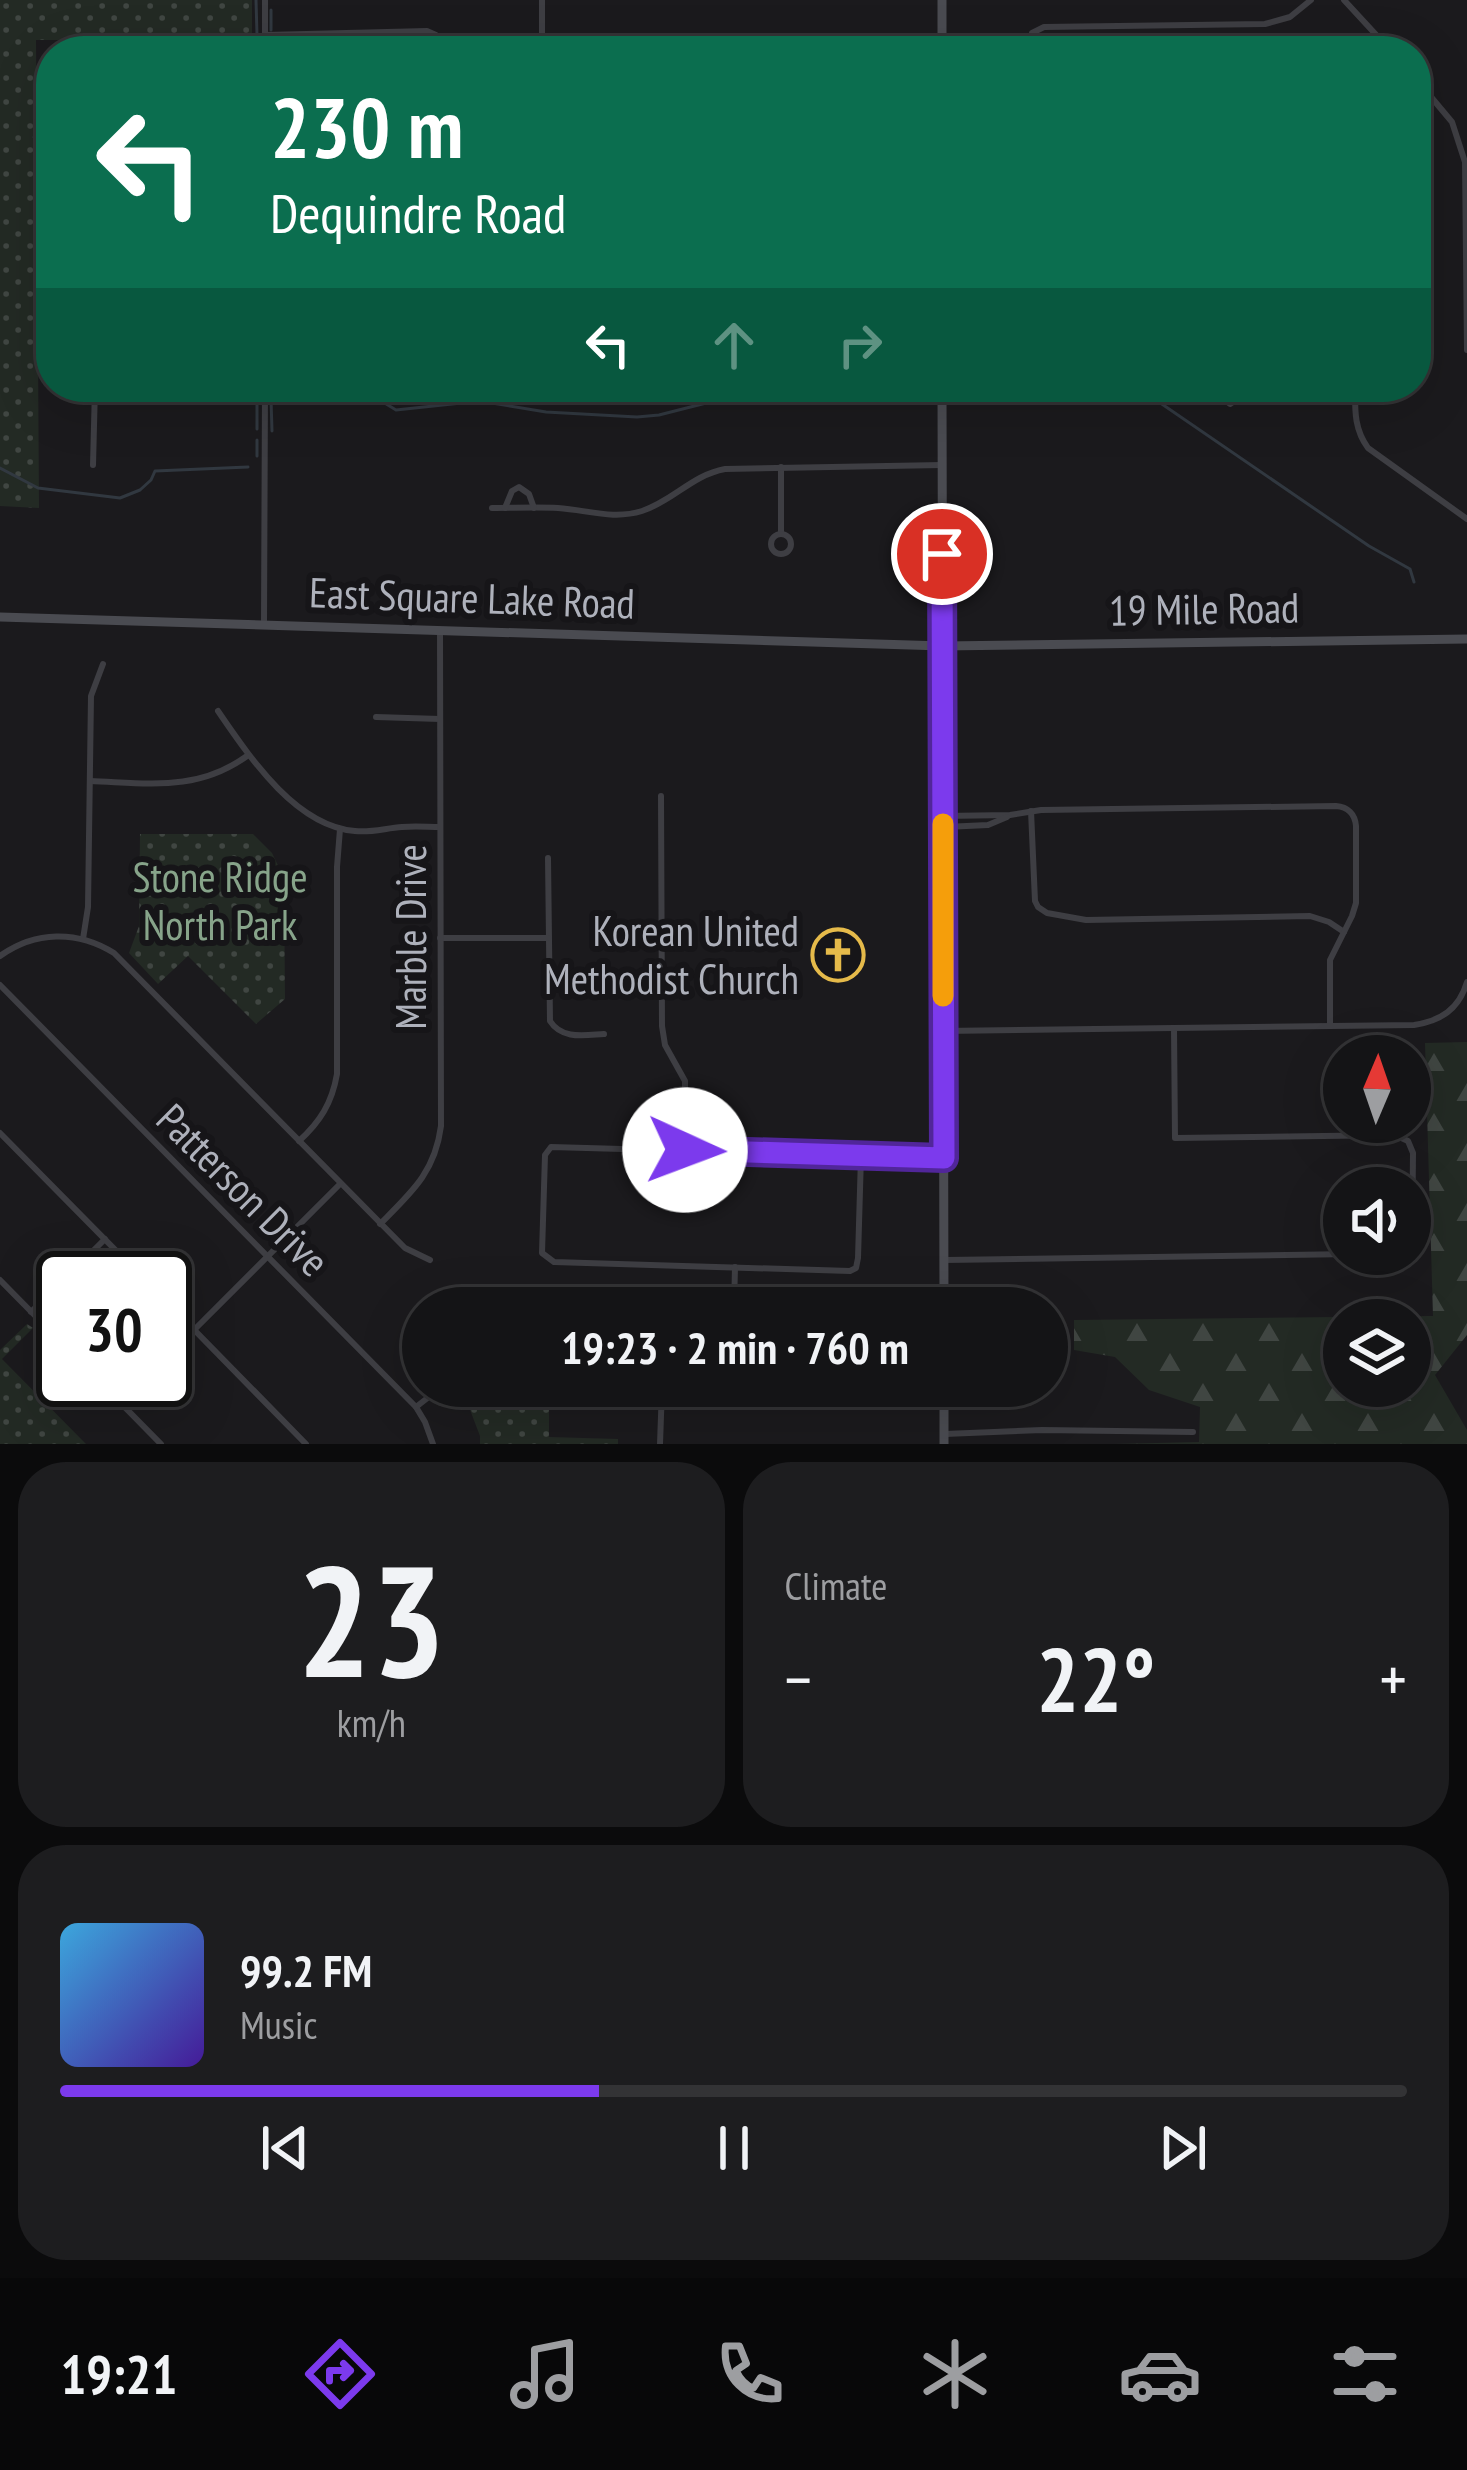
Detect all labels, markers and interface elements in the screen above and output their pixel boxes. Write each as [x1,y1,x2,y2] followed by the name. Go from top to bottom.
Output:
[270,72,463,181] text: 230 m
[72,84,228,240] icon: left
[270,178,566,248] text: Dequindre Road
[575,312,641,378] icon: left
[701,312,767,378] icon: ahead
[827,312,893,378] icon: right
[891,503,993,605] pin
[909,521,975,587] icon: arrive
[308,564,636,631] street label: East Square Lake Road
[1108,579,1300,638] street label: 19 Mile Road
[383,844,438,1030] street label: Marble Drive
[133,849,307,952] park label: Stone Ridge North Park
[544,903,799,1006] place label: Korean United Methodist Church
[810,927,866,983] church icon: Korean United Methodist Church
[1323,1035,1431,1143] north arrow
[1323,1035,1431,1407] map controls
[622,1087,748,1213] position arrow
[145,1092,341,1288] street label: Patterson Drive
[1323,1167,1431,1275] button: sound
[36,1251,192,1407] speed limit sign: 30
[1323,1299,1431,1407] button: layers
[561,1318,909,1376] text: 19:23 · 2 min · 760 m
[297,1518,446,1720] text: 23
[785,1560,887,1611] text: Climate
[1036,1620,1155,1737] text: 22°
[785,1636,812,1721] text: −
[1380,1636,1407,1721] text: +
[337,1697,406,1748] text: km/h
[240,1941,372,1999] text: 99.2 FM
[240,1999,317,2050] text: Music
[252,2115,318,2181] icon: previous
[701,2115,767,2181] icon: pause
[1150,2115,1216,2181] icon: next
[298,2332,382,2416] icon: directions
[503,2332,587,2416] icon: music
[708,2332,792,2416] icon: phone
[913,2332,997,2416] icon: climate
[1118,2332,1202,2416] icon: car
[1323,2332,1407,2416] icon: filters
[60,2339,177,2409] text: 19:21

